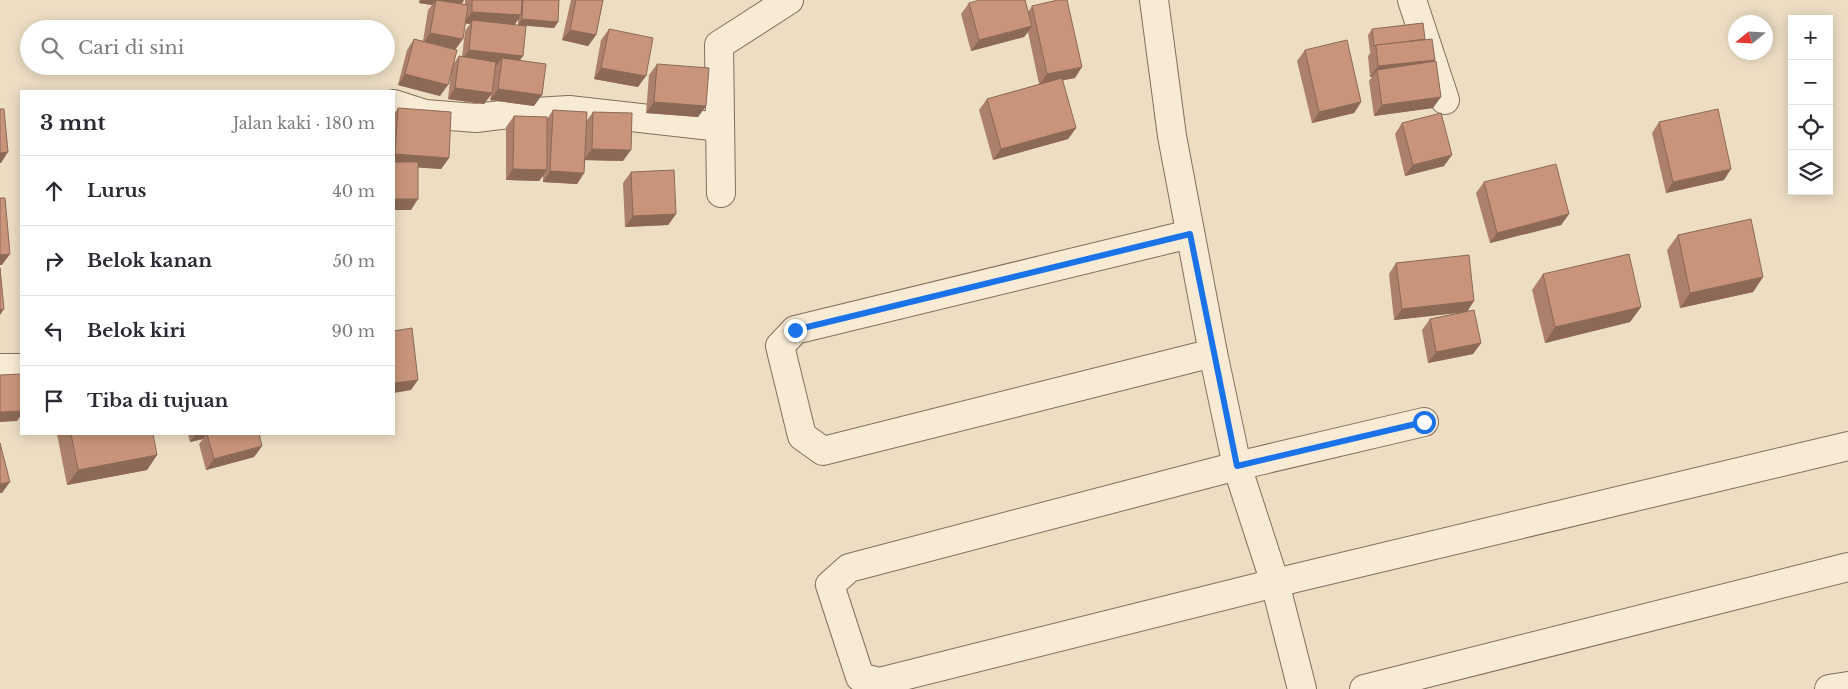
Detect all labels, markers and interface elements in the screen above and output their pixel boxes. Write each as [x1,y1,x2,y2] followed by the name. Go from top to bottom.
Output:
[1728,15,1773,60] north arrow
[1788,15,1833,195] map controls
[1788,15,1833,60] button: +
[20,20,395,75] search box
[38,34,66,62] icon: search
[78,36,184,59] text: Cari di sini
[1788,60,1833,105] button: −
[1788,105,1833,150] button: locate
[40,110,105,136] text: 3 mnt
[233,113,375,133] text: Jalan kaki · 180 m
[1788,150,1833,195] button: layers
[40,177,68,205] icon: ahead
[87,179,146,202] text: Lurus
[332,181,375,201] text: 40 m
[40,247,68,275] icon: right
[87,249,212,272] text: Belok kanan
[333,251,375,271] text: 50 m
[40,317,68,345] icon: left
[87,319,186,342] text: Belok kiri
[784,319,807,342] route end
[332,321,375,341] text: 90 m
[40,387,68,415] icon: arrive
[87,389,228,412] text: Tiba di tujuan
[1413,411,1436,434] route start

